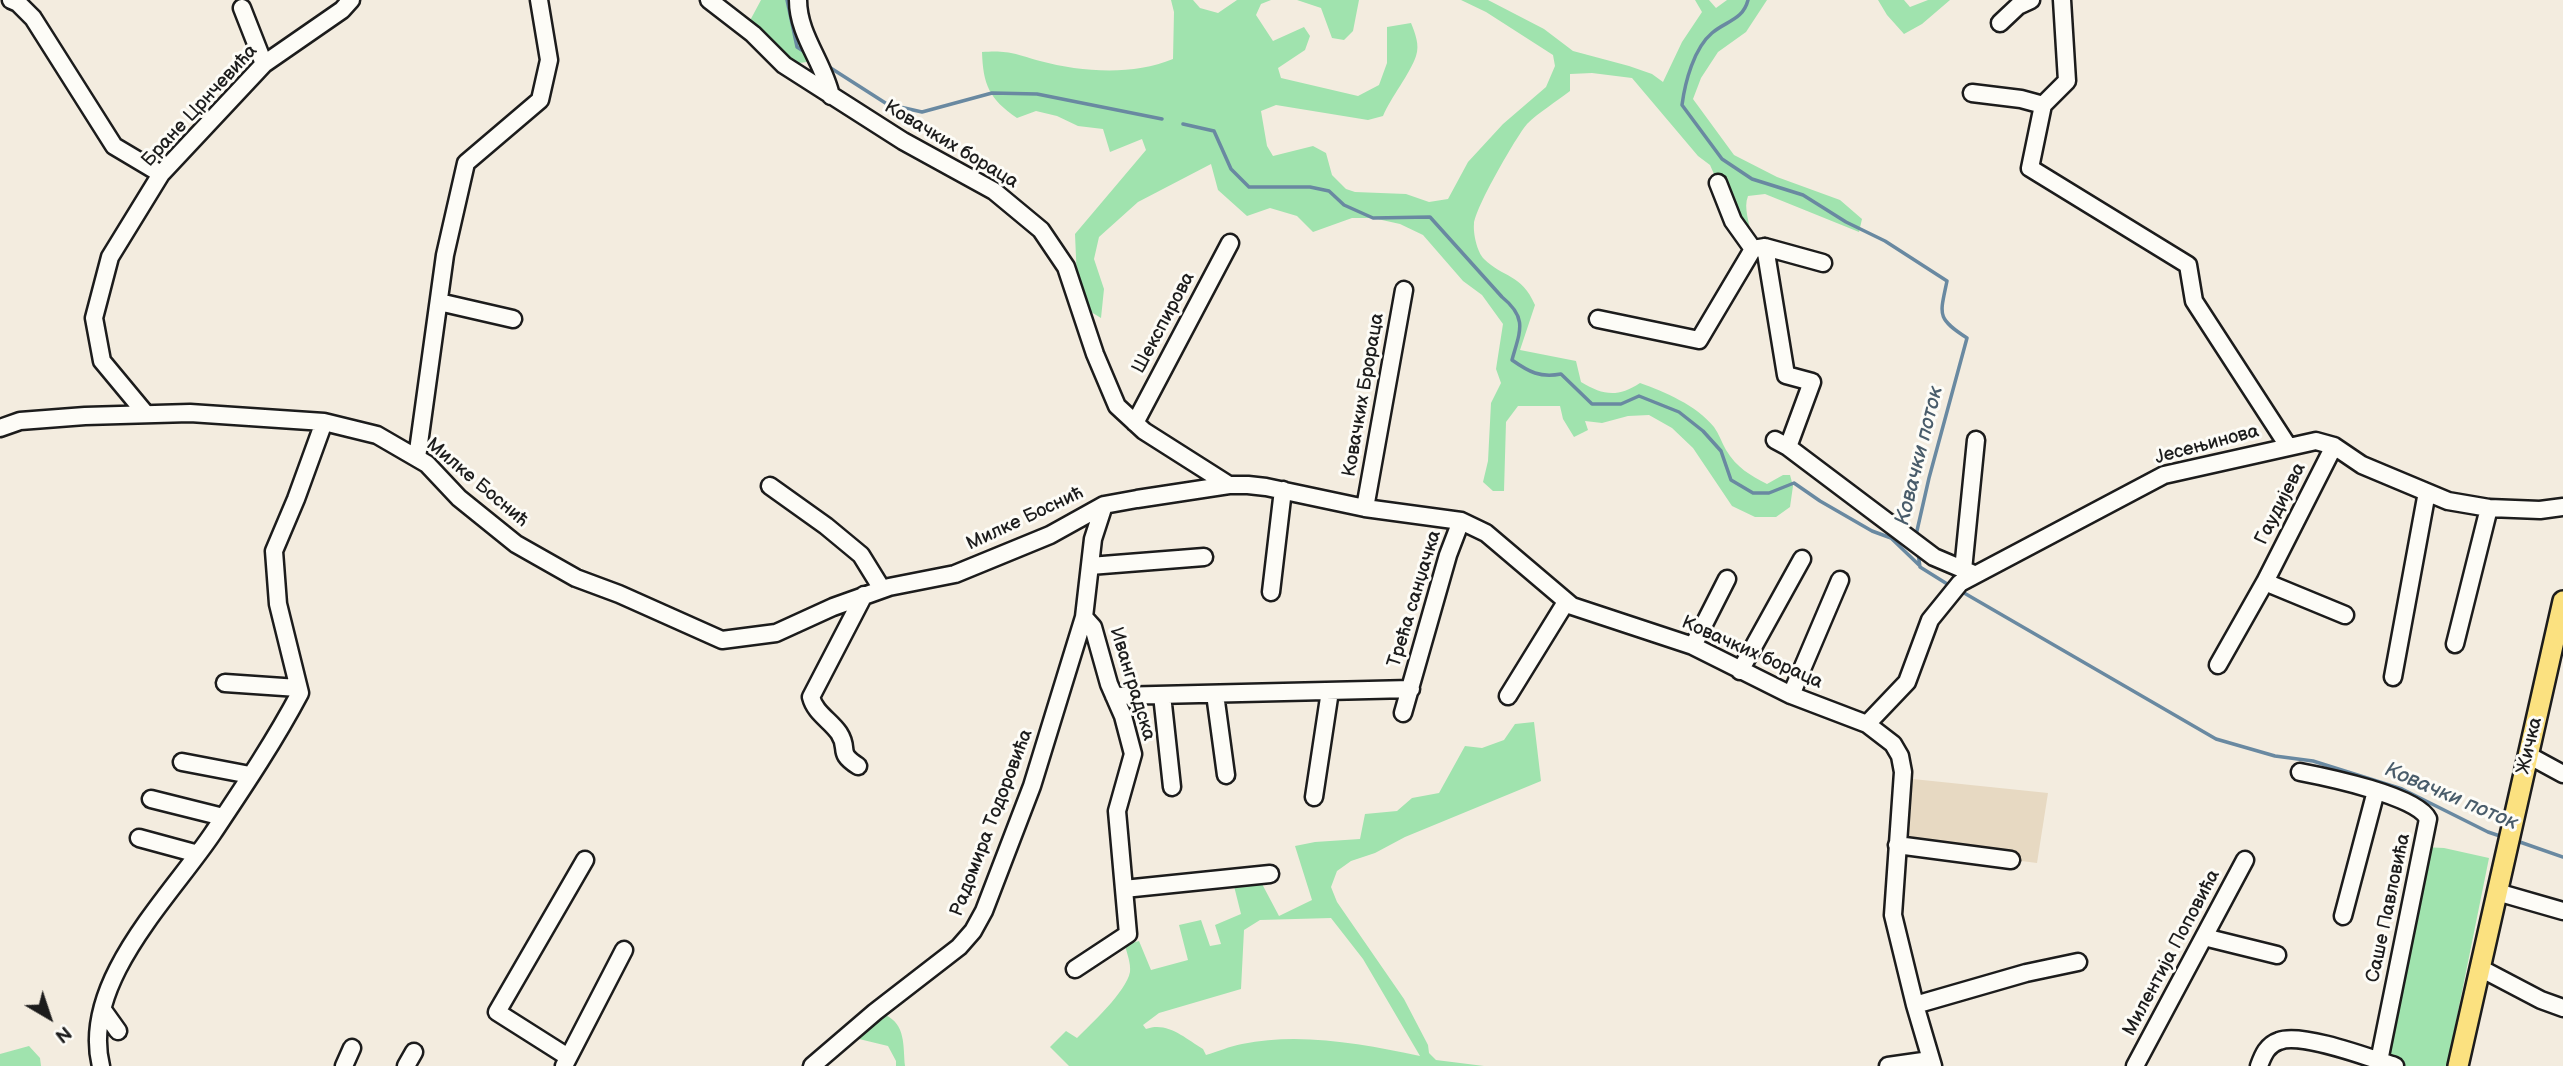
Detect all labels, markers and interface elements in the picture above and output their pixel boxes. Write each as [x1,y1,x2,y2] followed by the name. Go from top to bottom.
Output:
[137,40,263,172] street label: Бране Црнчевића
[880,96,1022,194] street label: Ковачких бораца
[1128,268,1200,378] street label: Шекспирова
[1338,311,1390,479] street label: Ковачких Брораца
[1891,384,1949,528] water label: Ковачки поток
[2152,420,2262,470] street label: Јесењинова
[421,434,533,532] street label: Милке Боснић
[2251,459,2311,549] street label: Гаудијева
[963,482,1087,556] street label: Милке Боснић
[1383,528,1447,670] street label: Трећа санџачка
[1678,612,1826,694] street label: Ковачких бораца
[1104,625,1160,743] street label: Иванградска
[2512,715,2548,777] street label: Жичка
[946,726,1038,920] street label: Радомира Тодоровића
[2381,758,2521,836] water label: Ковачки поток
[2362,831,2416,985] street label: Саше Павловића
[2118,866,2226,1040] street label: Милентија Поповића
[14,982,84,1052] north arrow
[50,1020,75,1047] text: N

